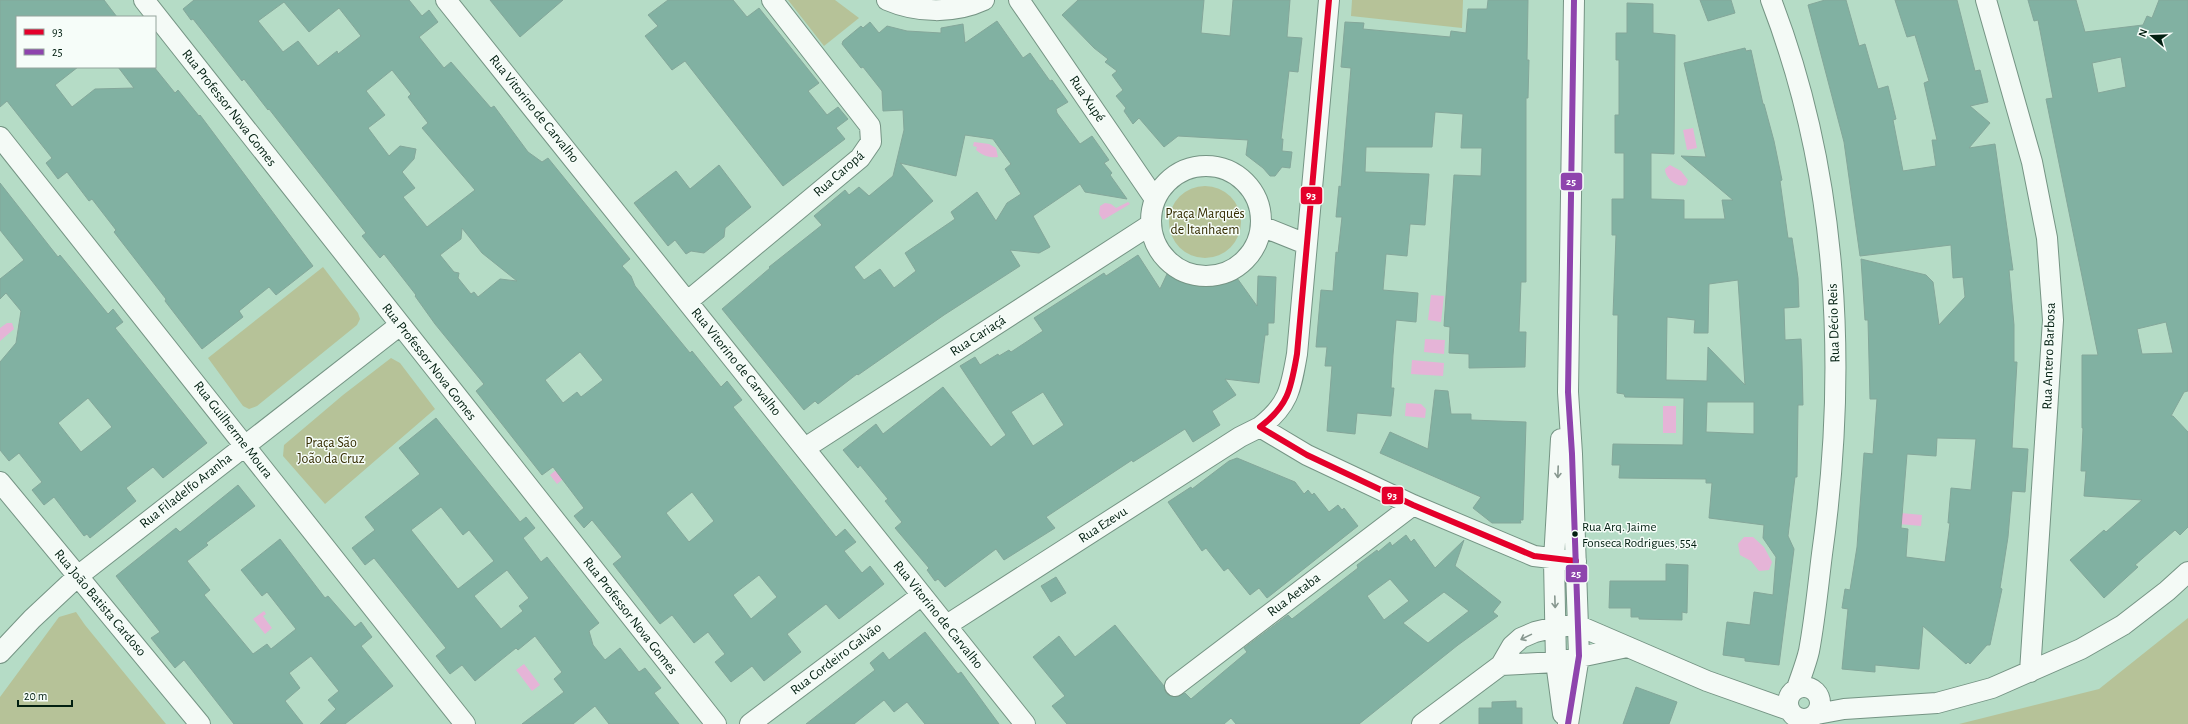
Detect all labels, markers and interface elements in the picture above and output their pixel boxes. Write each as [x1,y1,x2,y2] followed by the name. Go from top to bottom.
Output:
[16,16,156,68] legend
[2132,16,2172,56] north arrow
[52,26,63,38] text: 93
[2137,27,2149,38] text: N
[52,46,62,58] text: 25
[179,47,279,169] street label: Rua Professor Nova Gomes
[486,52,582,166] street label: Rua Vitorino de Carvalho
[1067,73,1107,125] street label: Rua Xupé
[811,148,867,200] street label: Rua Caropá
[1560,172,1583,191] line badge: 25
[1566,176,1576,187] text: 25
[1300,186,1323,205] line badge: 93
[1306,190,1316,201] text: 93
[1165,207,1245,237] park label: Praça Marquês de Itanhaem
[1826,283,1842,363] street label: Rua Décio Reis
[379,301,479,423] street label: Rua Professor Nova Gomes
[2040,302,2058,410] street label: Rua Antero Barbosa
[688,305,784,419] street label: Rua Vitorino de Carvalho
[948,313,1009,359] street label: Rua Cariaçá
[191,379,276,482] street label: Rua Guilherme Moura
[297,436,365,466] park label: Praça São João da Cruz
[137,450,235,531] street label: Rua Filadelfo Aranha
[1555,465,1562,478] one-way arrow
[1381,486,1404,505] line badge: 93
[1387,490,1397,501] text: 93
[1076,504,1130,546] street label: Rua Ezevu
[1582,521,1697,550] place label: Rua Arq. Jaime Fonseca Rodrigues, 554
[1570,529,1580,539] marker: Rua Arq. Jaime Fonseca Rodrigues, 554
[51,547,149,659] street label: Rua João Batista Cardoso
[580,555,680,677] street label: Rua Professor Nova Gomes
[890,558,986,672] street label: Rua Vitorino de Carvalho
[1565,564,1588,583] line badge: 25
[1571,568,1581,579] text: 25
[1265,570,1324,619] street label: Rua Aetaba
[1552,595,1559,608] one-way arrow
[788,620,884,698] street label: Rua Cordeiro Galvão
[1520,634,1532,641] one-way arrow
[18,682,72,708] scale bar
[24,690,47,702] text: 20 m

